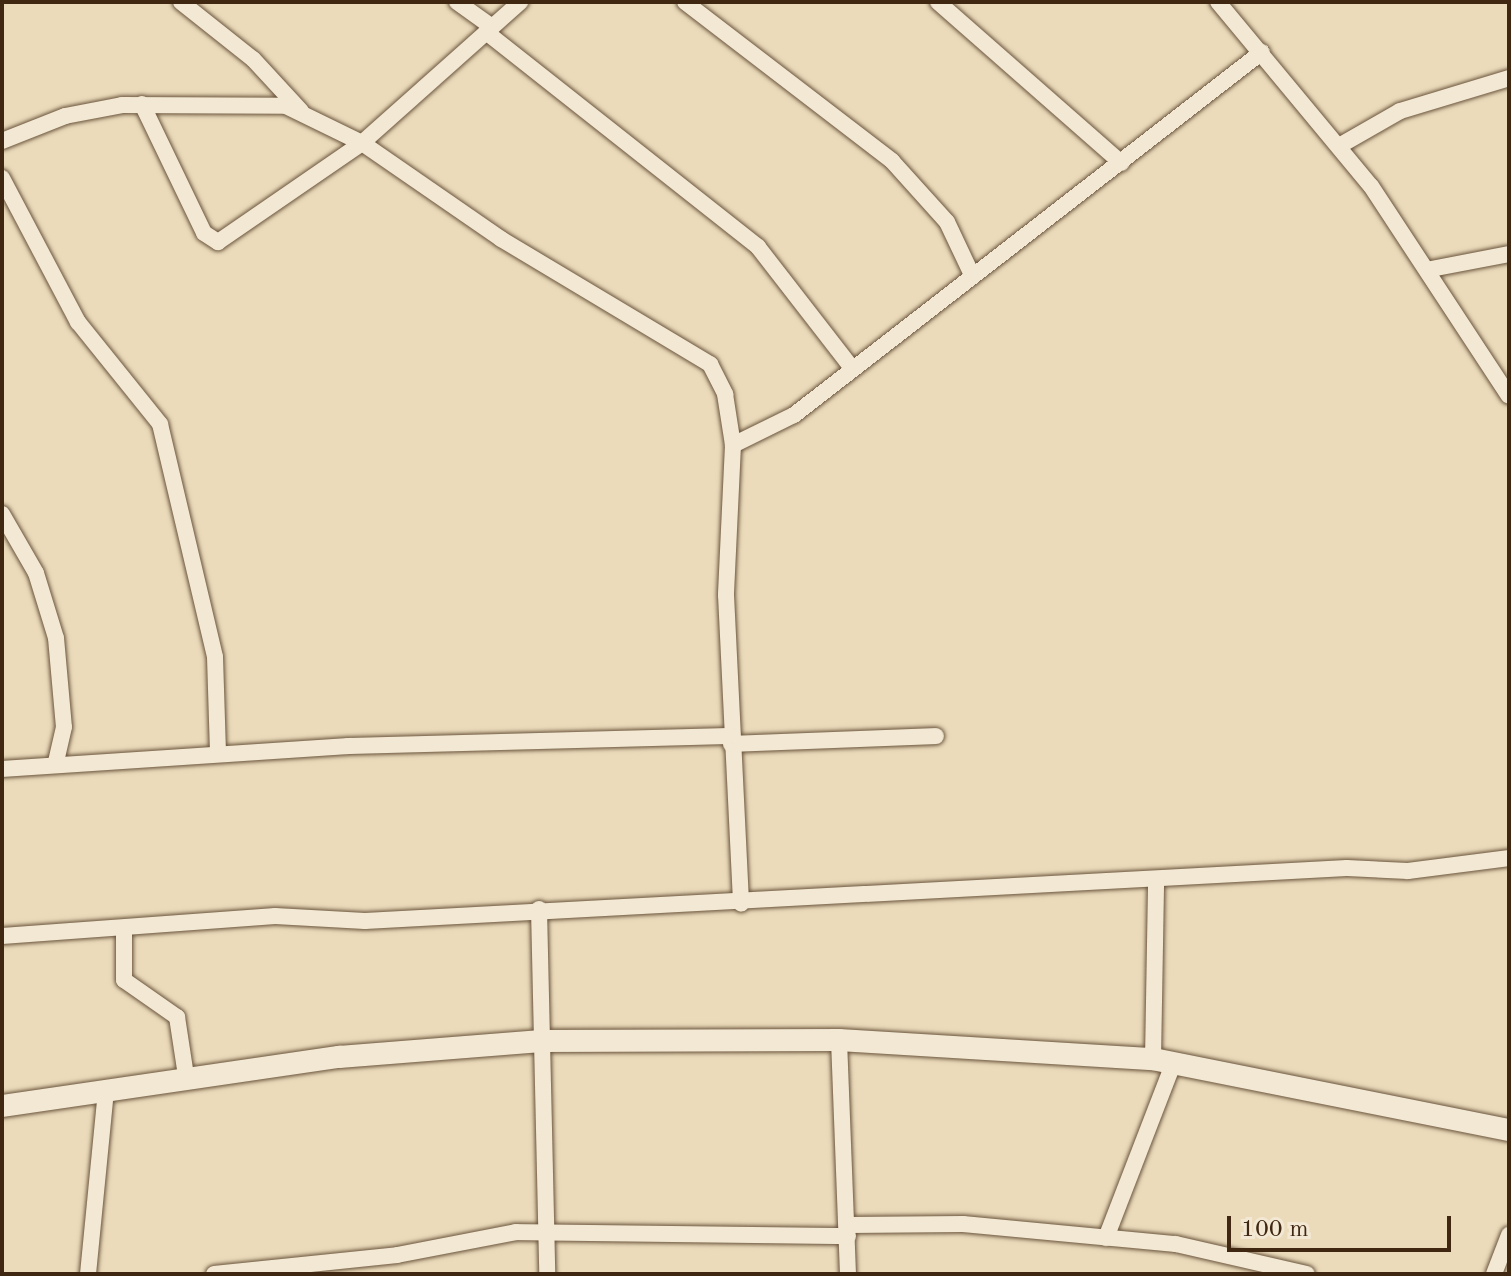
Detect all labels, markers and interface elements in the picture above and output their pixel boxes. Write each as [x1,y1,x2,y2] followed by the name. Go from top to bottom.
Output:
[1231,1200,1455,1250] scale bar
[1241,1218,1309,1242] text: 100 m

